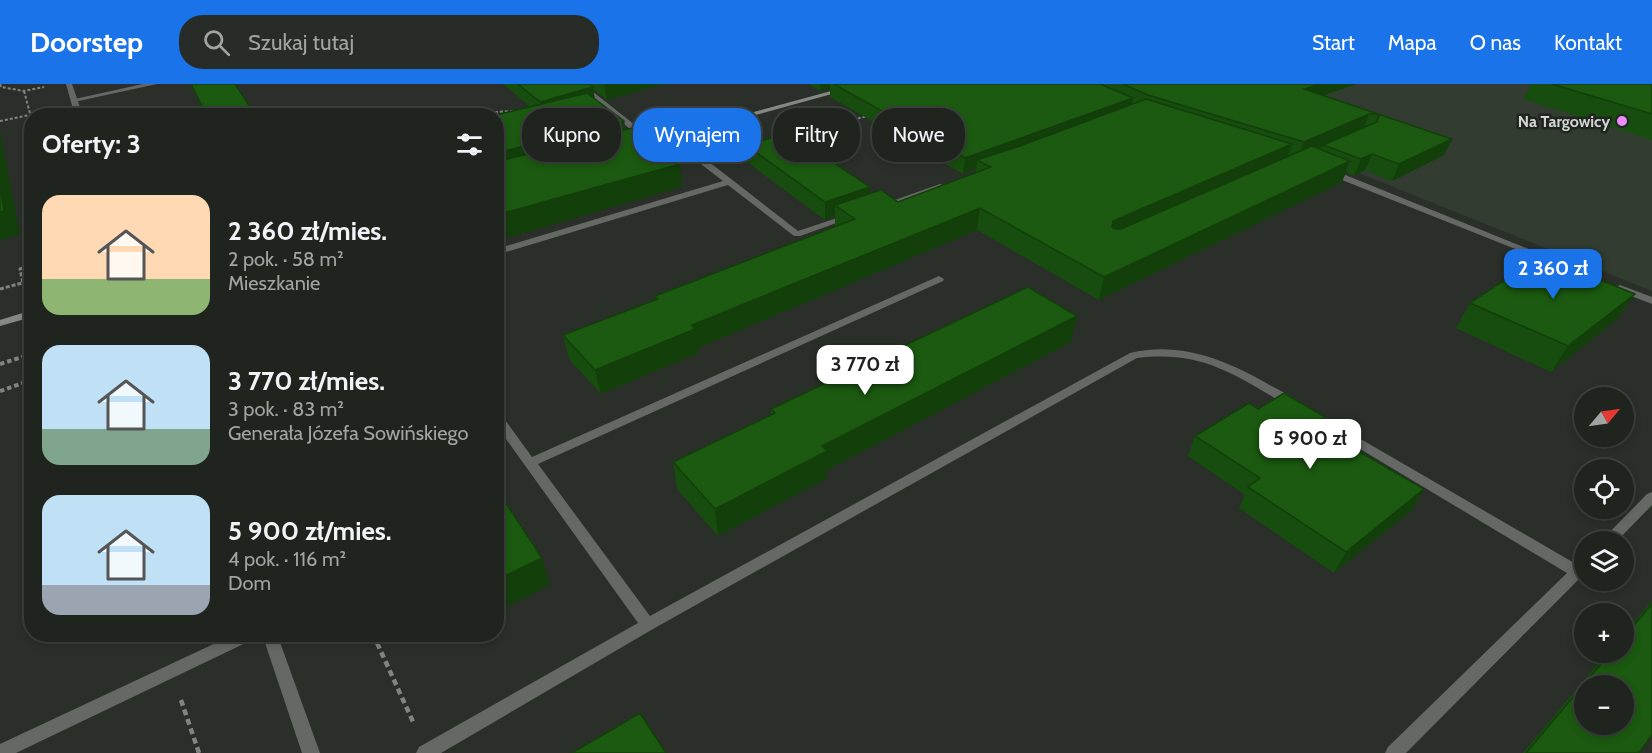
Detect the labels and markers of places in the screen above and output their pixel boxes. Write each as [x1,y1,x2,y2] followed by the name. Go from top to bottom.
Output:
[1518,112,1610,131] place label: Na Targowicy
[1615,114,1629,128] marker: Na Targowicy
[1491,249,1615,300] pin: 2 360 zł
[803,345,927,396] pin: 3 770 zł
[1248,419,1372,470] pin: 5 900 zł

